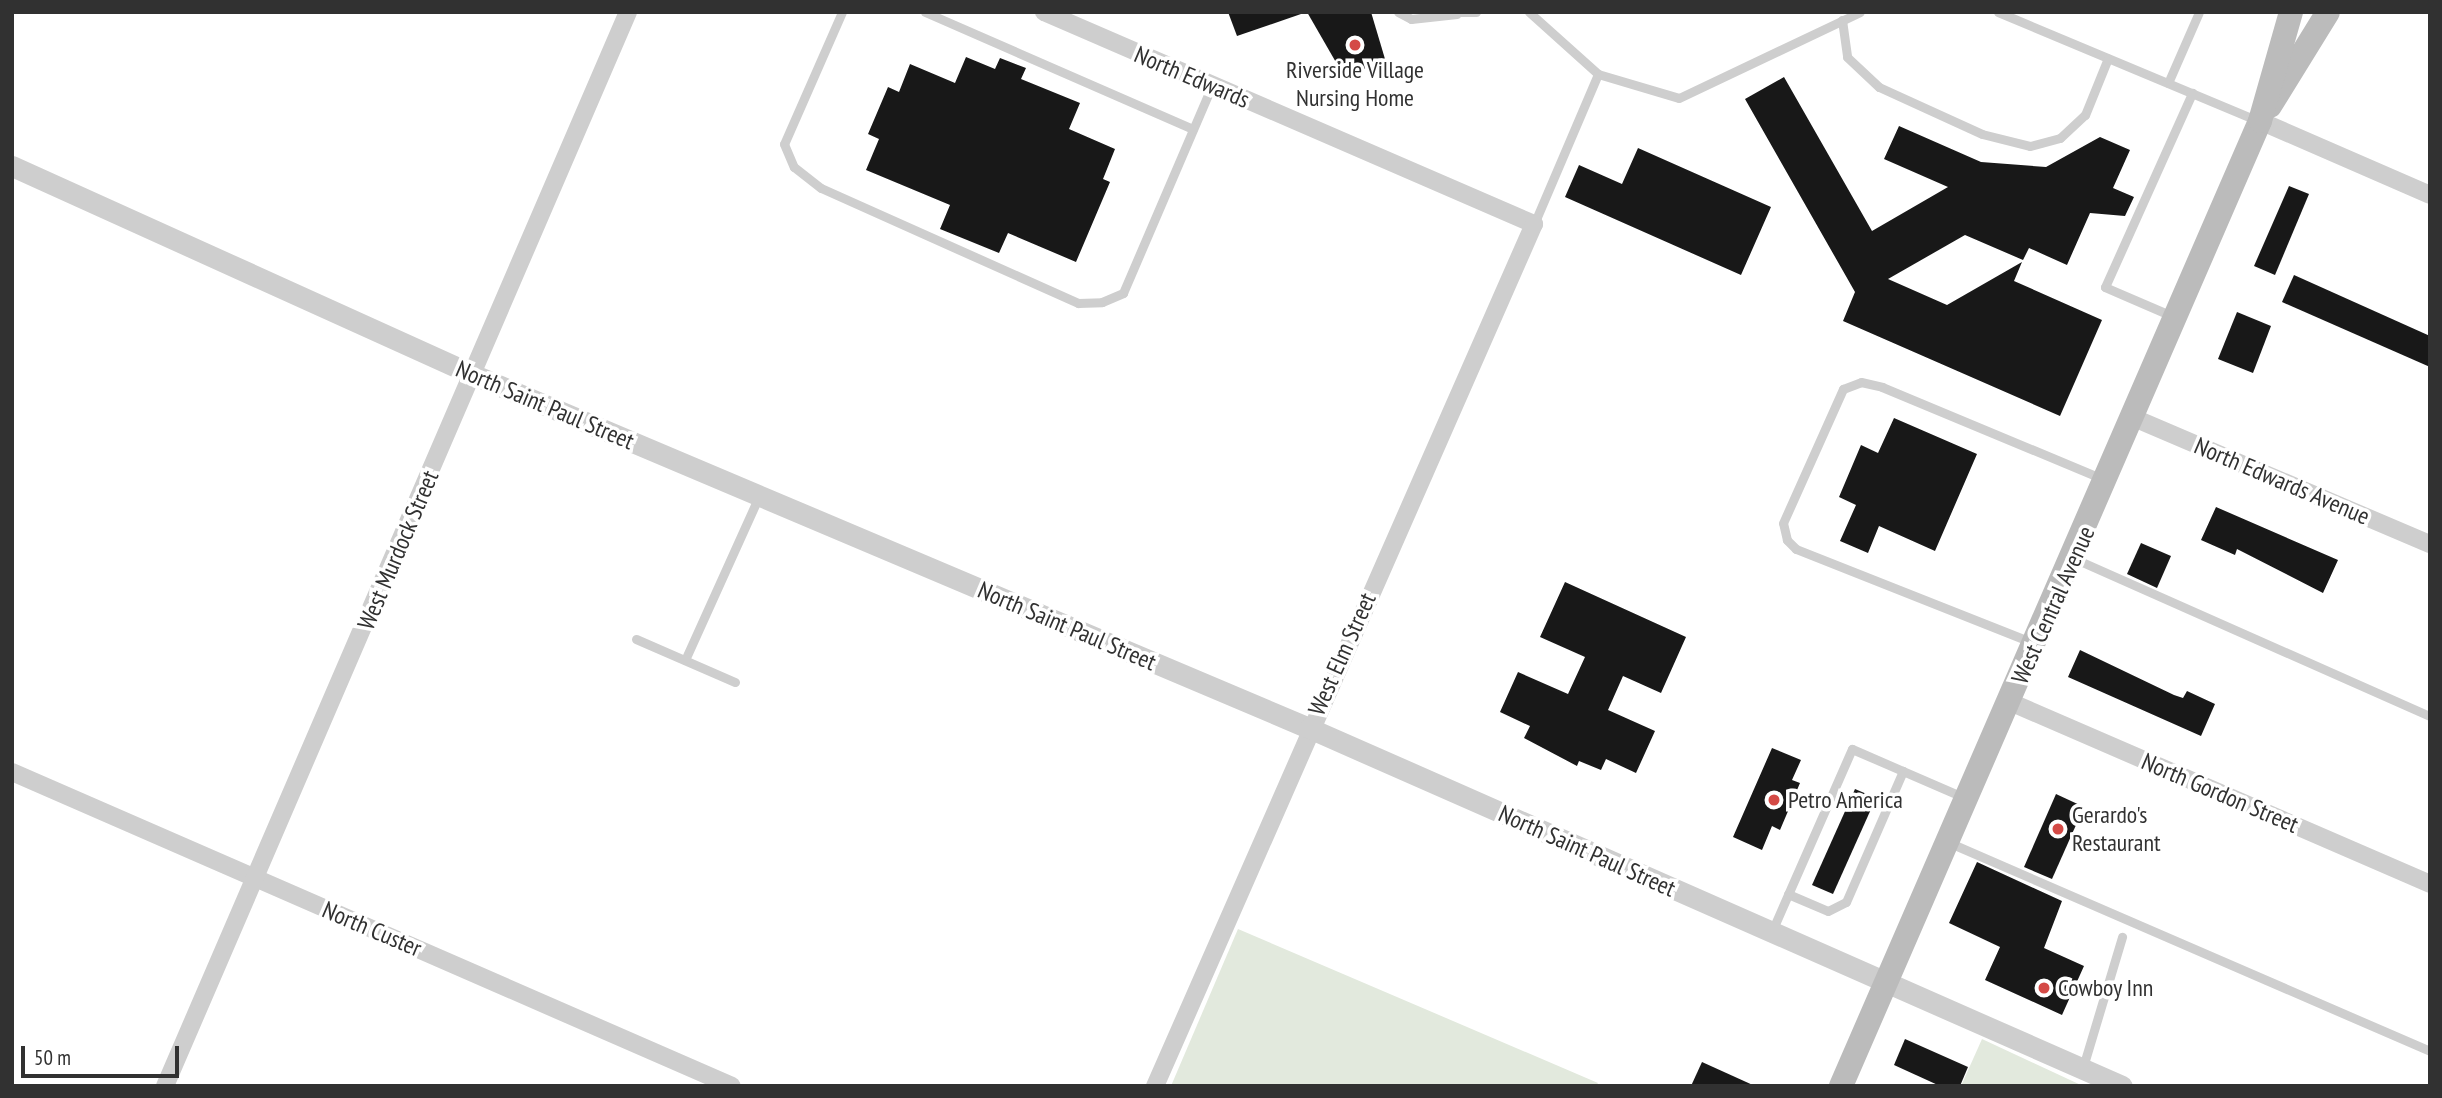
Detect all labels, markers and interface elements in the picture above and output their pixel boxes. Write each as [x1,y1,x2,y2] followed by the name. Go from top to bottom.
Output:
[1347,37,1363,53] marker: Riverside Village Nursing Home
[1130,40,1254,114] street label: North Edwards
[1286,56,1424,112] place label: Riverside Village Nursing Home
[452,355,638,455] street label: North Saint Paul Street
[2190,431,2374,531] street label: North Edwards Avenue
[351,466,445,634] street label: West Murdock Street
[2005,522,2101,688] street label: West Central Avenue
[974,576,1160,676] street label: North Saint Paul Street
[1302,588,1382,720] street label: West Elm Street
[2137,747,2303,839] street label: North Gordon Street
[1788,786,1903,814] place label: Petro America
[1766,792,1782,808] marker: Petro America
[1494,799,1680,903] street label: North Saint Paul Street
[2072,801,2161,857] place label: Gerardo's Restaurant
[2050,821,2066,837] marker: Gerardo's Restaurant
[318,895,426,963] street label: North Custer
[2058,974,2154,1002] place label: Cowboy Inn
[2036,980,2052,996] marker: Cowboy Inn
[24,1032,182,1076] scale bar
[34,1044,71,1071] text: 50 m

